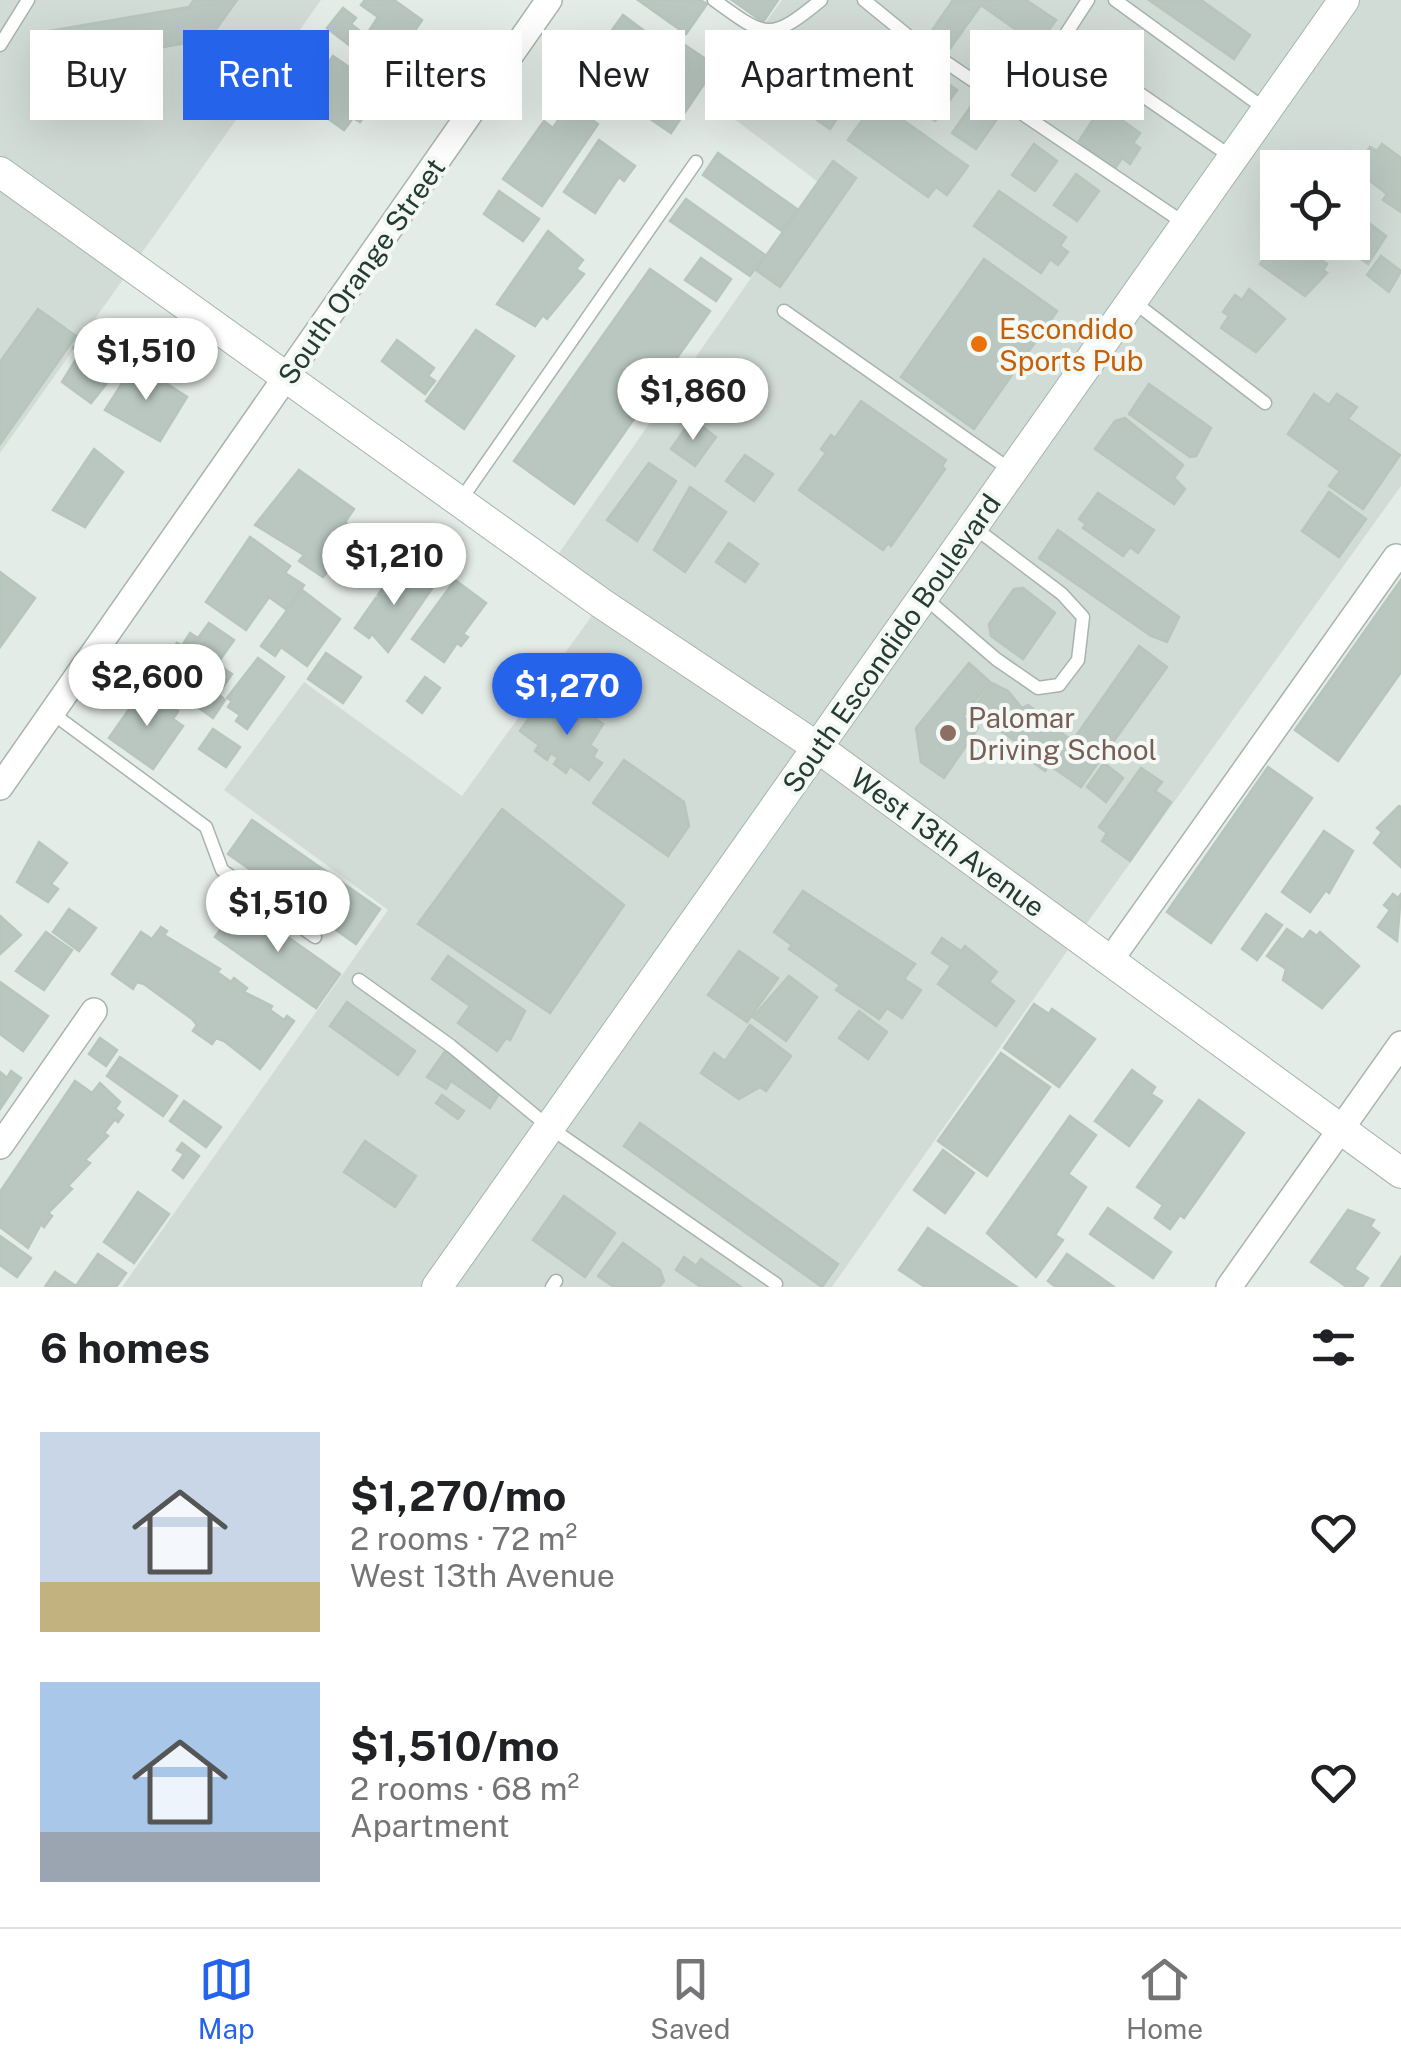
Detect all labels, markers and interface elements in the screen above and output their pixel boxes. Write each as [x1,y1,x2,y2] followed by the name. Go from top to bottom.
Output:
[30,30,163,120] chip: Buy
[183,30,329,120] chip: Rent
[349,30,522,120] chip: Filters
[542,30,685,120] chip: New
[705,30,950,120] chip: Apartment
[970,30,1144,120] chip: House
[1260,150,1370,260] map controls
[1260,150,1370,260] button: locate
[271,152,451,390] street label: South Orange Street
[999,312,1143,377] place label: Escondido Sports Pub
[65,318,227,403] pin: $1,510
[96,332,196,369] text: $1,510
[968,333,990,355] marker: Escondido Sports Pub
[612,358,774,443] pin: $1,860
[639,372,747,409] text: $1,860
[775,487,1007,799] street label: South Escondido Boulevard
[313,523,475,608] pin: $1,210
[344,537,444,574] text: $1,210
[66,644,228,729] pin: $2,600
[486,653,648,738] pin: $1,270
[90,658,204,695] text: $2,600
[514,667,620,704] text: $1,270
[968,701,1157,766] place label: Palomar Driving School
[937,722,959,744] marker: Palomar Driving School
[845,761,1051,923] street label: West 13th Avenue
[197,870,359,955] pin: $1,510
[228,884,328,921] text: $1,510
[1306,1320,1361,1375] icon: filters
[40,1323,210,1372] text: 6 homes
[350,1471,566,1520] text: $1,270/mo
[120,1472,240,1592] icon: home
[1306,1505,1361,1560] icon: heart
[350,1520,577,1557] text: 2 rooms · 72 m²
[350,1557,615,1594] text: West 13th Avenue
[350,1721,559,1770] text: $1,510/mo
[120,1722,240,1842] icon: home
[1306,1755,1361,1810] icon: heart
[350,1770,579,1807] text: 2 rooms · 68 m²
[350,1807,510,1844] text: Apartment
[198,1952,255,2045] tab: Map
[650,1952,730,2045] tab: Saved
[1126,1952,1203,2045] tab: Home

